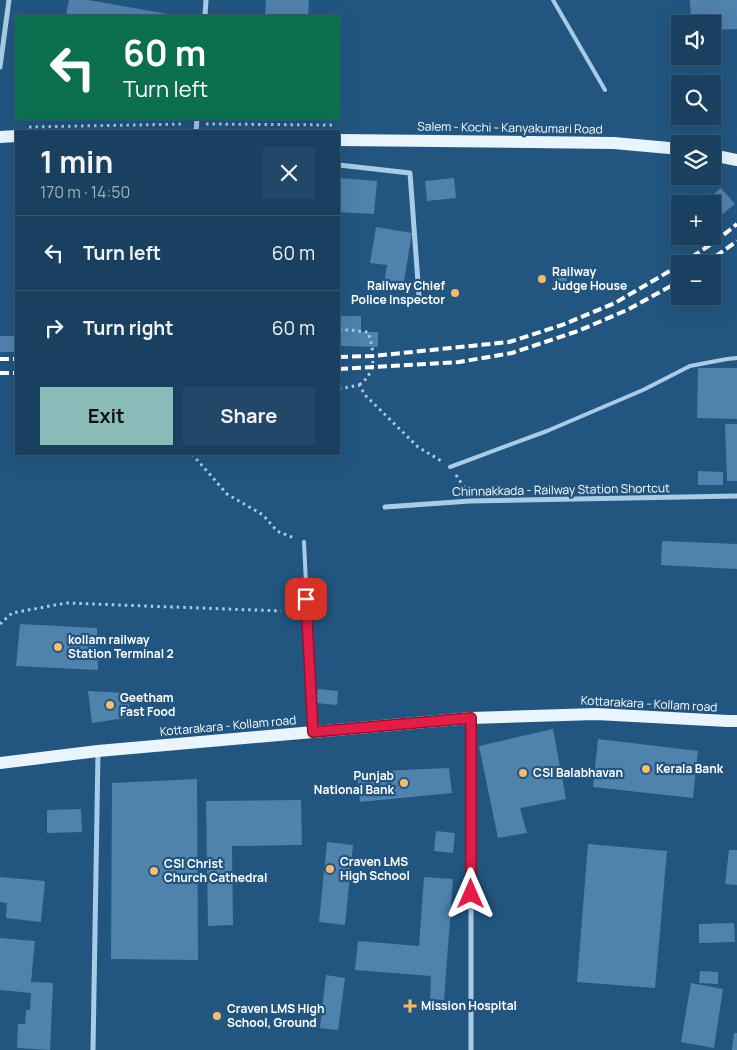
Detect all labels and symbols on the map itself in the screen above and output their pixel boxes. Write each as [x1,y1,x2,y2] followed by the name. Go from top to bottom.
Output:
[417,117,603,138] street label: Salem - Kochi - Kanyakumari Road
[552,263,627,294] place label: Railway Judge House
[536,273,548,285] marker: Railway Judge House
[351,277,445,308] place label: Railway Chief Police Inspector
[449,287,461,299] marker: Railway Chief Police Inspector
[452,479,670,500] street label: Chinnakkada - Railway Station Shortcut
[285,578,327,620] pin
[68,631,174,662] place label: kollam railway Station Terminal 2
[52,641,64,653] marker: kollam railway Station Terminal 2
[120,689,175,720] place label: Geetham Fast Food
[580,691,718,716] street label: Kottarakara - Kollam road
[104,699,116,711] marker: Geetham Fast Food
[159,711,297,740] street label: Kottarakara - Kollam road
[656,760,724,777] place label: Kerala Bank
[640,763,652,775] marker: Kerala Bank
[533,764,623,781] place label: CSI Balabhavan
[314,767,395,798] place label: Punjab National Bank
[517,767,529,779] marker: CSI Balabhavan
[398,777,410,789] marker: Punjab National Bank
[340,853,410,884] place label: Craven LMS High School
[164,855,267,886] place label: CSI Christ Church Cathedral
[324,863,336,875] marker: Craven LMS High School
[148,865,160,877] marker: CSI Christ Church Cathedral
[444,867,496,919] position arrow
[421,997,517,1014] place label: Mission Hospital
[403,999,417,1013] marker: Mission Hospital
[227,1000,324,1031] place label: Craven LMS High School, Ground
[211,1010,223,1022] marker: Craven LMS High School, Ground

